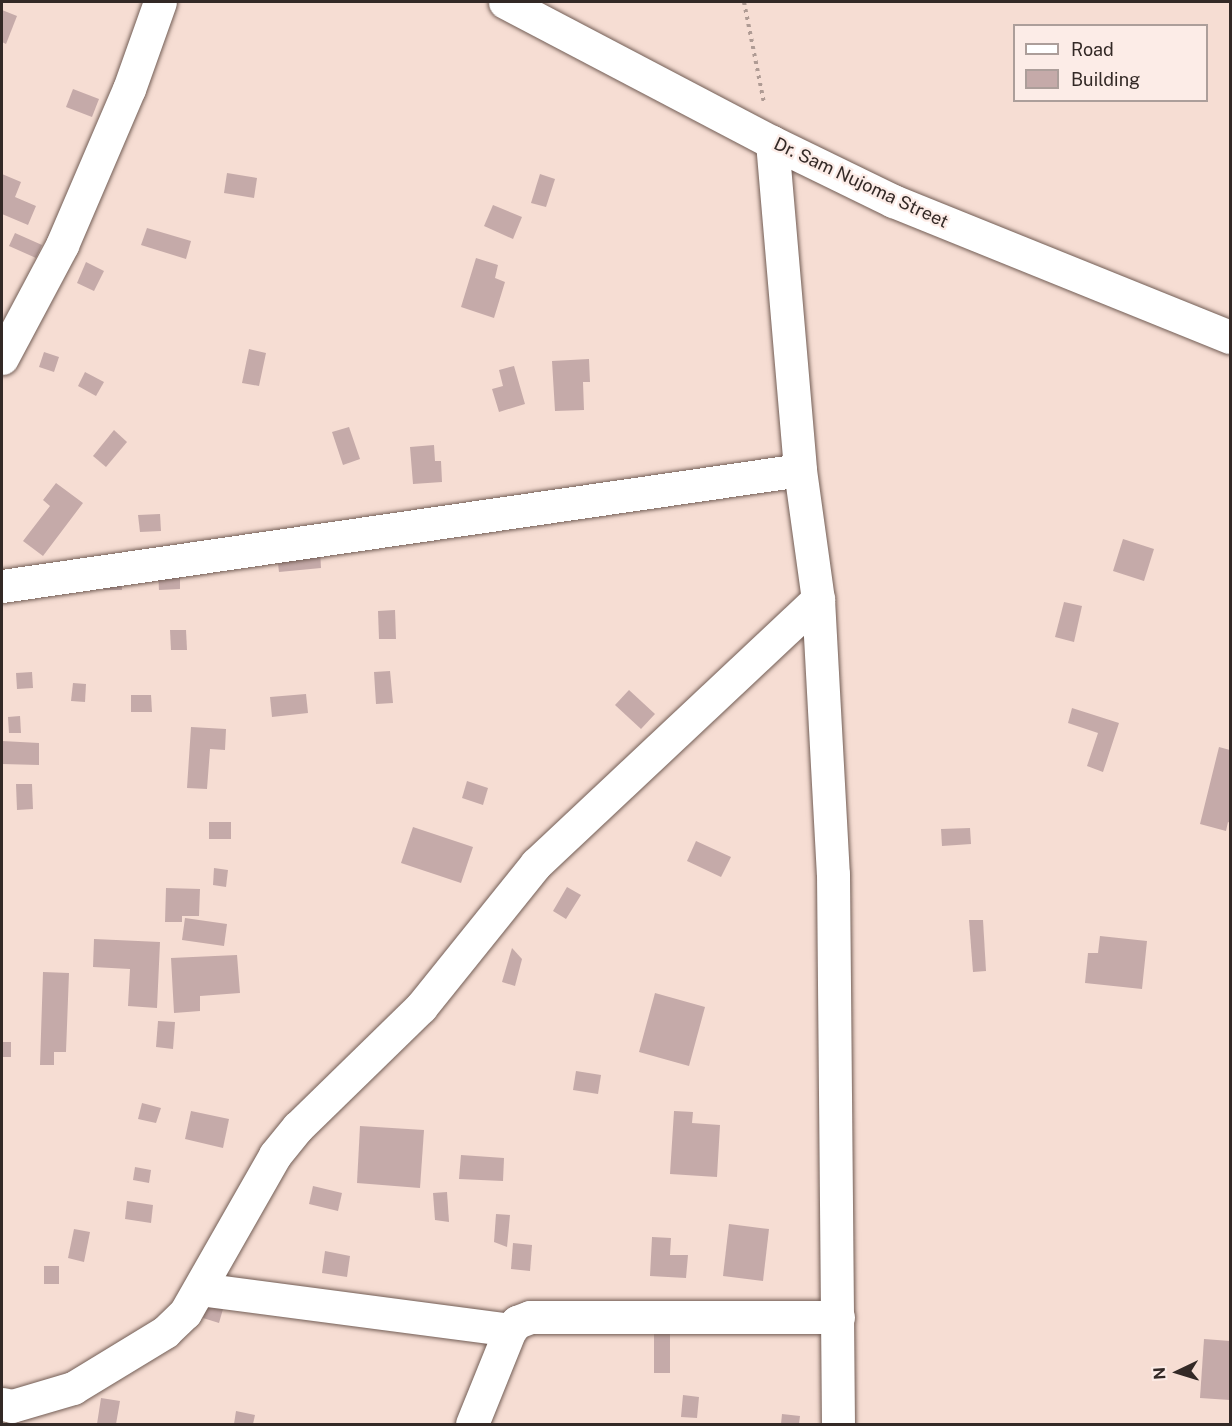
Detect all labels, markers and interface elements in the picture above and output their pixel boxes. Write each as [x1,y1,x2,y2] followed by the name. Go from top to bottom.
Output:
[1013,24,1208,102] legend
[1071,39,1114,60] text: Road
[1071,69,1140,90] text: Building
[770,133,952,233] street label: Dr. Sam Nujoma Street
[1148,1342,1208,1402] north arrow
[1150,1366,1169,1380] text: N

